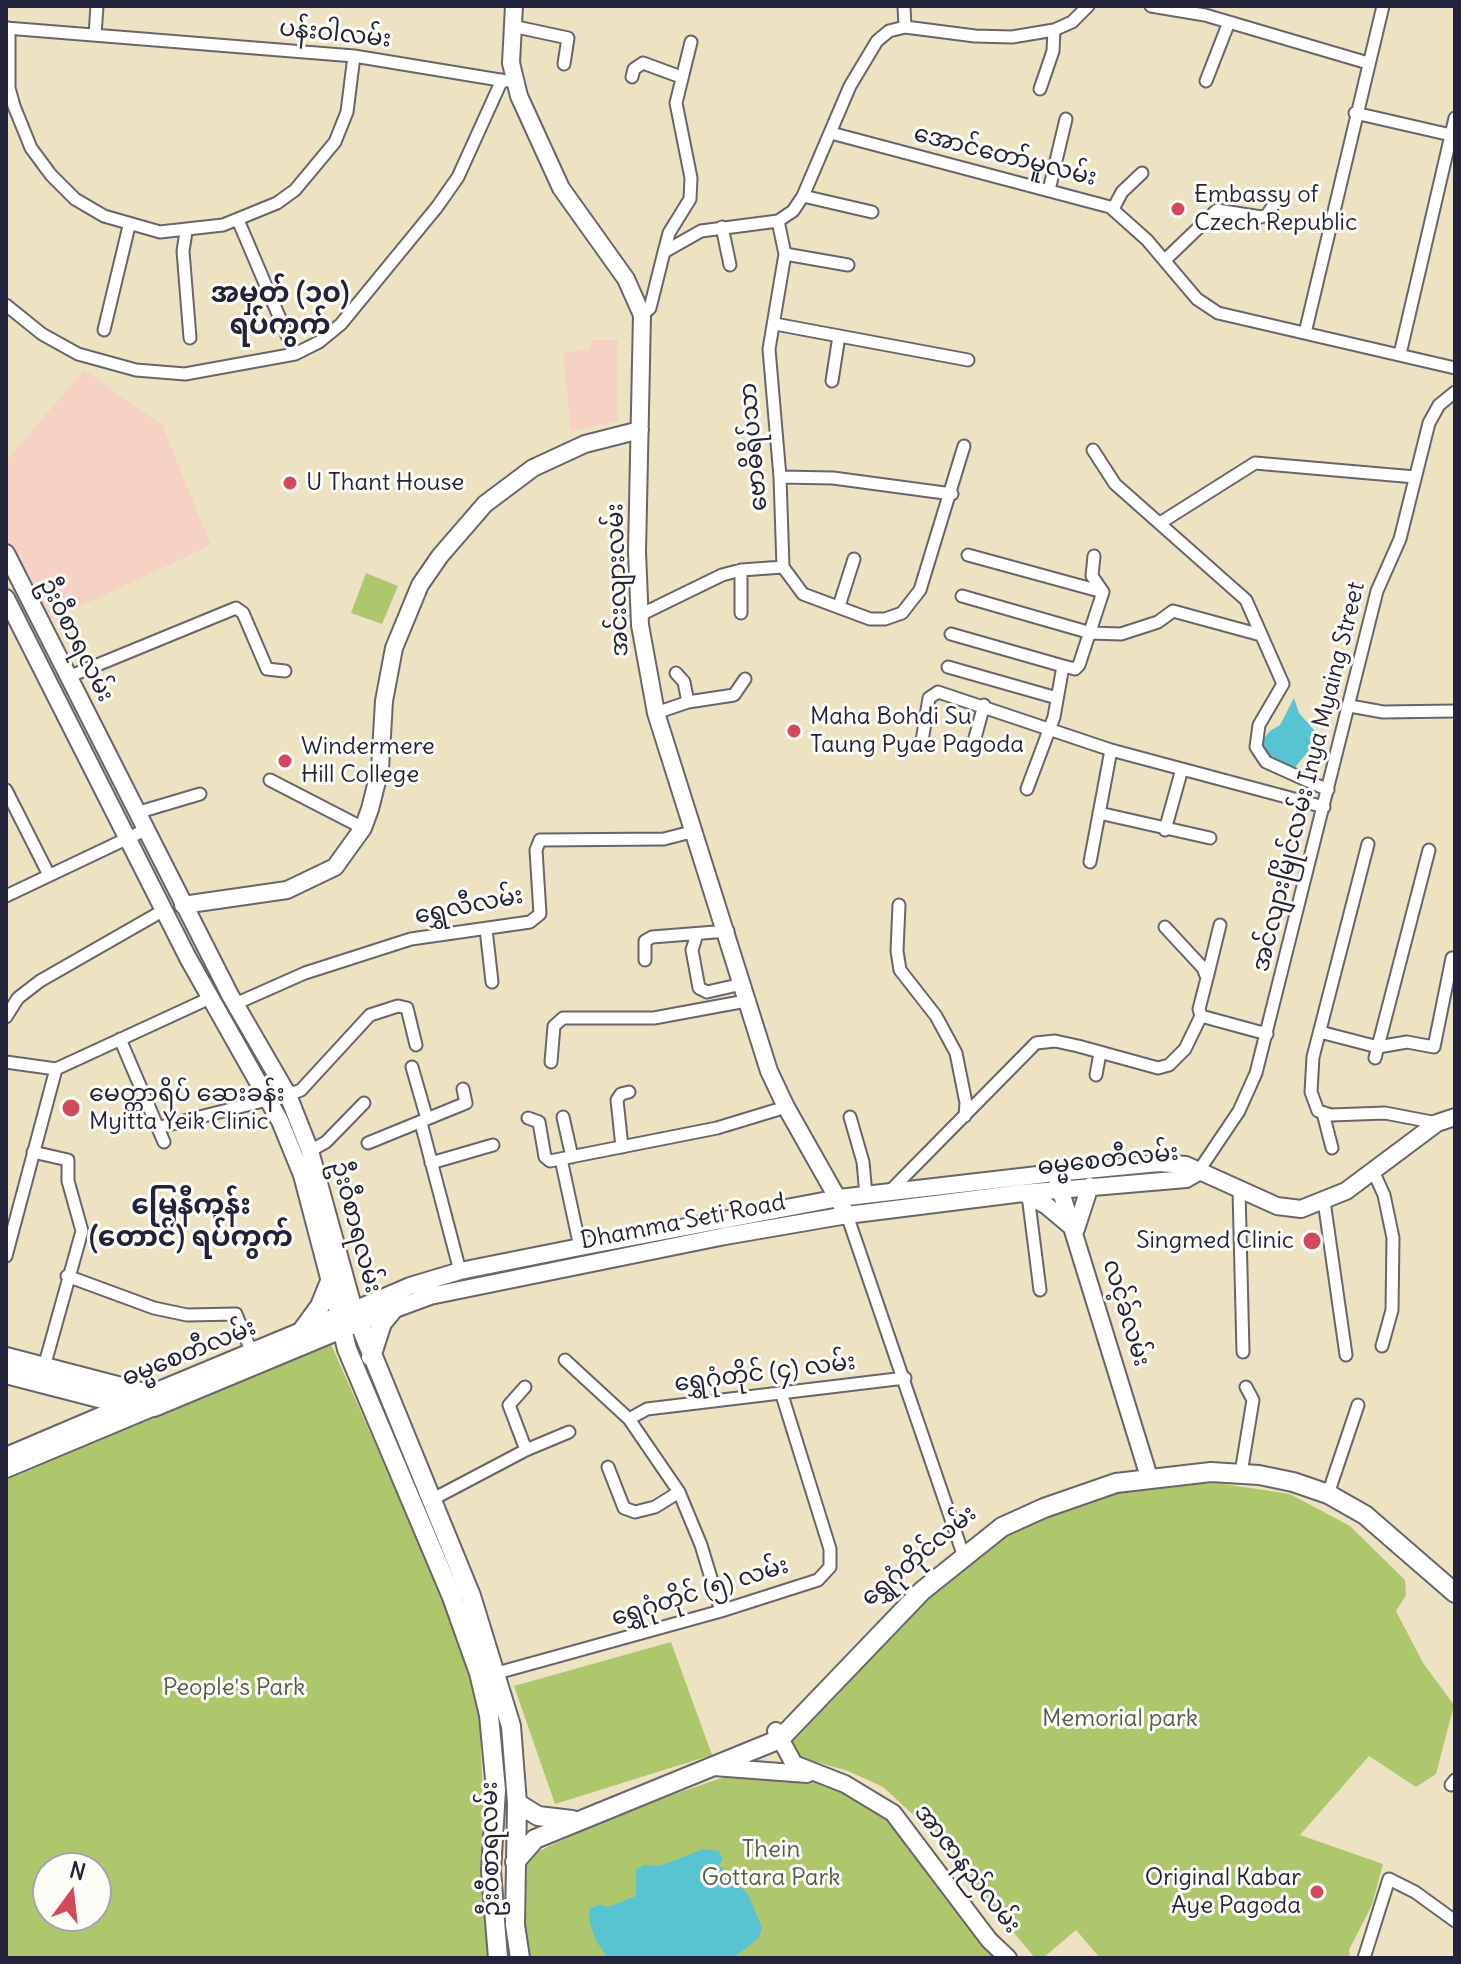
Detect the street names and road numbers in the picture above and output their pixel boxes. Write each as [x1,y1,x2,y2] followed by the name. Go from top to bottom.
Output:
[278,14,392,54] street label: ပန်းဝါလမ်း
[911,119,1099,193] street label: အောင်တော်မူလမ်း
[734,382,774,512] street label: ဗောဓိရိပ်သာ
[601,503,635,657] street label: အင်းလျားလမ်း
[32,573,120,707] street label: ဦးဝီစာရလမ်း
[1247,579,1371,975] street label: အင်လျားမြိုင်လမ်း Inya Myaing Street
[412,881,526,931] street label: ရွှေလီလမ်း
[1036,1138,1180,1182] street label: ဓမ္မစေတီလမ်း
[325,1158,387,1296] street label: ဦးဝီစာရလမ်း
[578,1188,788,1256] street label: Dhamma Seti Road
[1096,1256,1156,1370] street label: လင့်ခ်လမ်း
[118,1313,260,1393] street label: ဓမ္မစေတီလမ်း
[673,1348,857,1398] street label: ရွှေဂုံတိုင် (၄) လမ်း
[856,1499,982,1613] street label: ရွှေဂုံတိုင်လမ်း
[608,1551,792,1633] street label: ရွှေဂုံတိုင် (၅) လမ်း
[475,1781,507,1917] street label: ဦးဝီစာရလမ်း
[908,1799,1026,1939] street label: အာဇာနည်လမ်း

